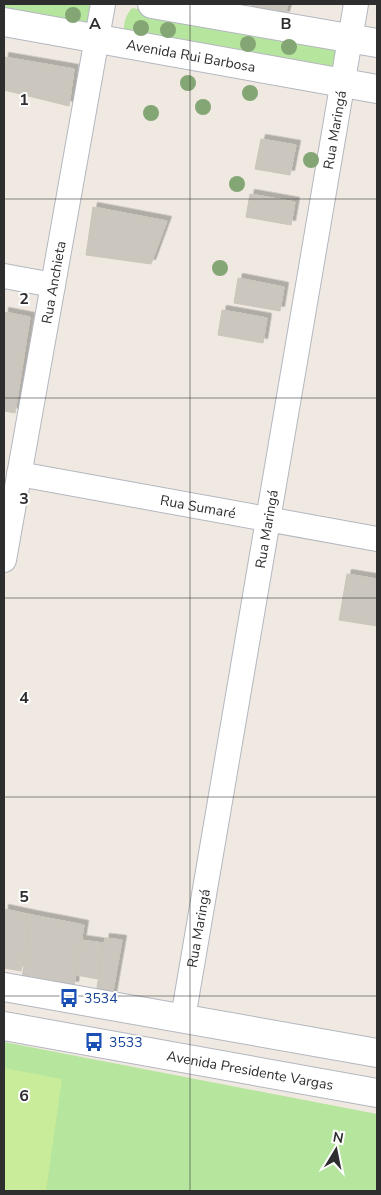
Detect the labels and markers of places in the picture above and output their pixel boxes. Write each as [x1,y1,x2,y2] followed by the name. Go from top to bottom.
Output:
[58,987,80,1009] bus stop icon: 3534
[84,989,118,1008] place label: 3534
[83,1031,105,1053] bus stop icon: 3533
[109,1033,143,1052] place label: 3533

